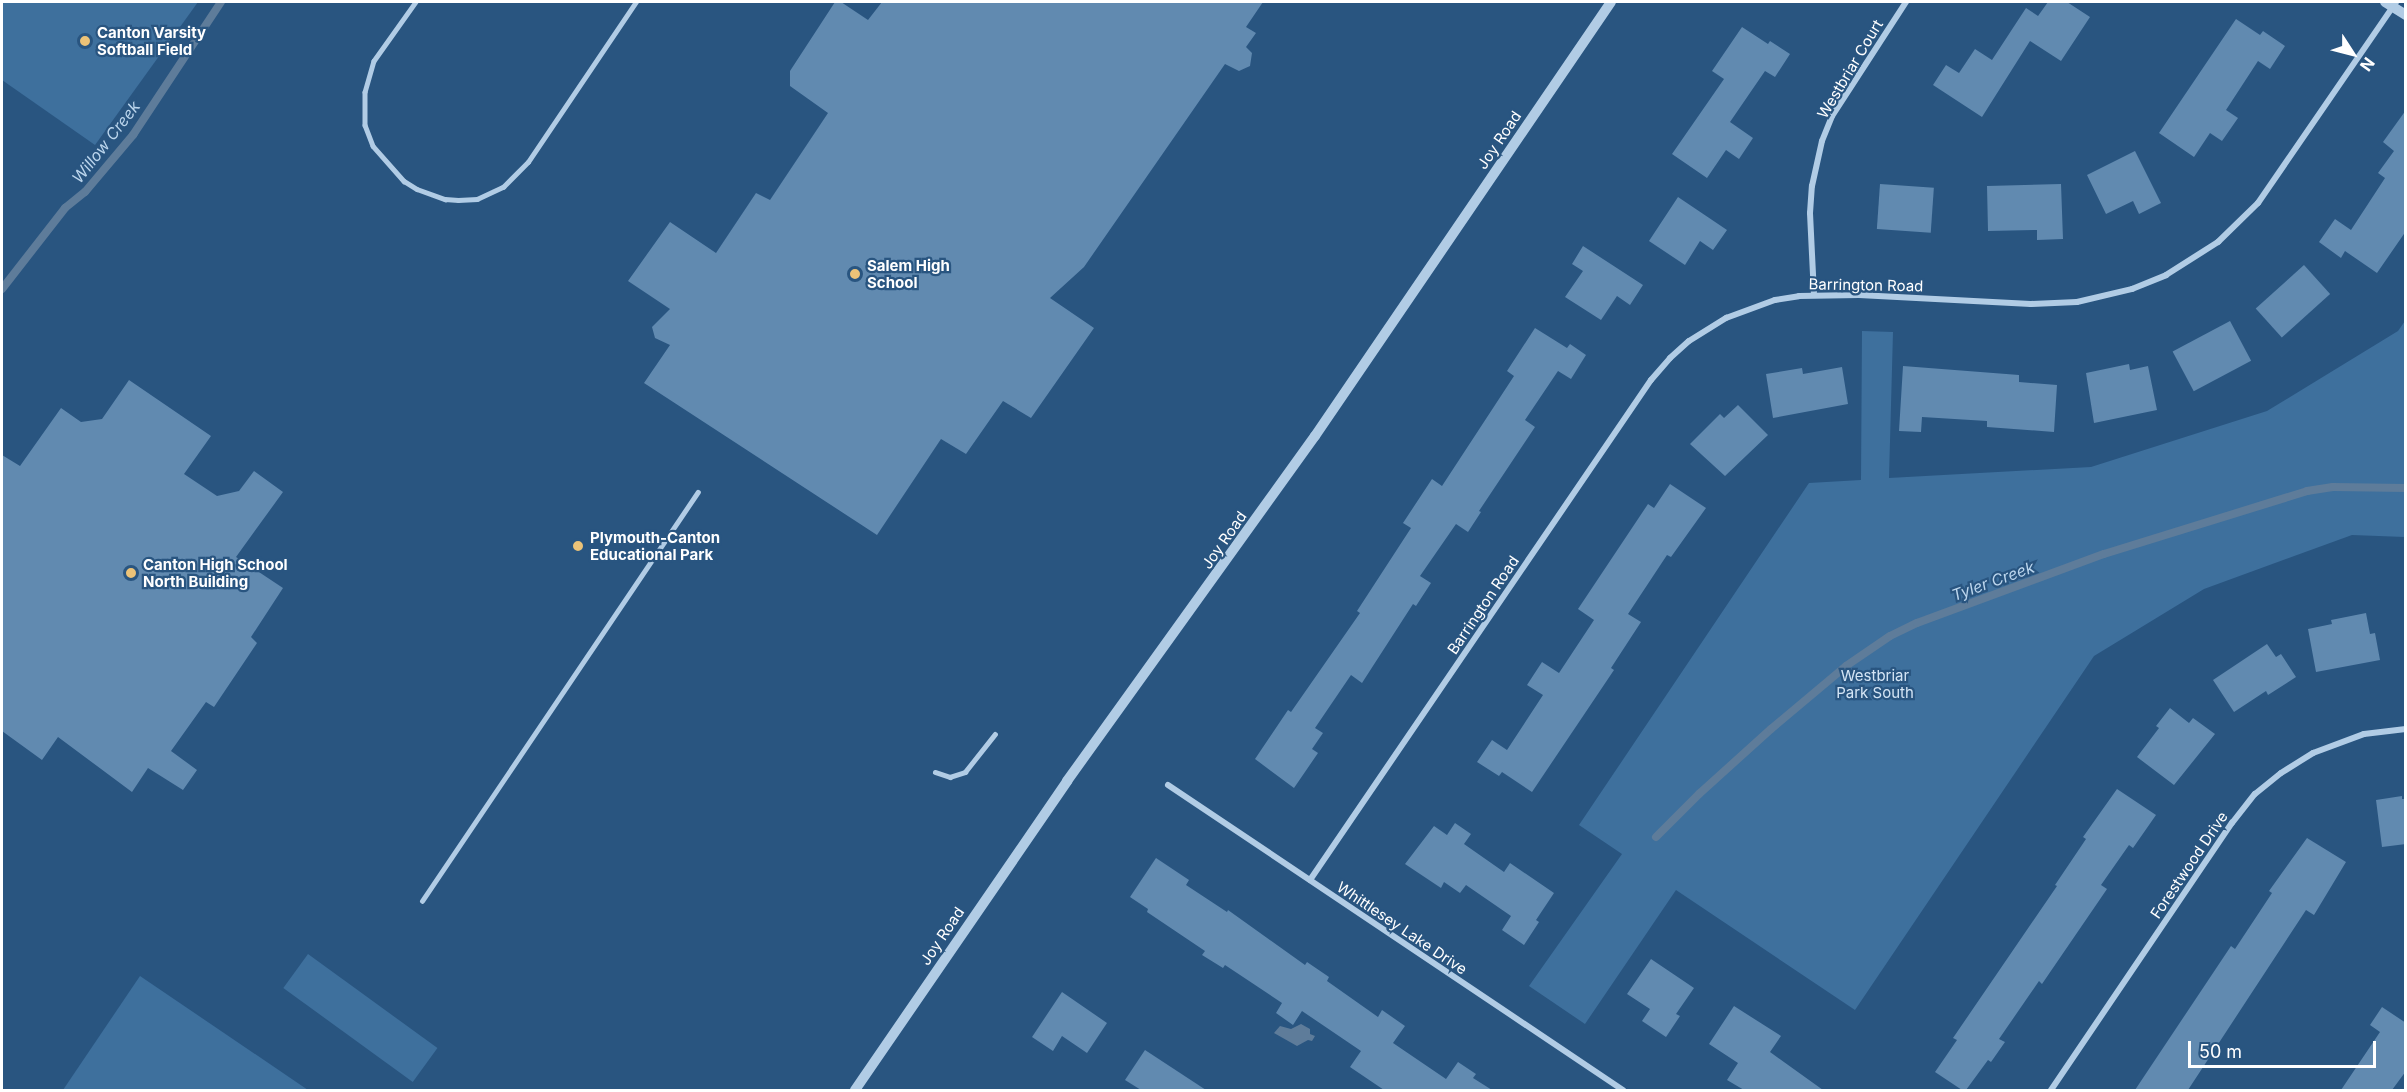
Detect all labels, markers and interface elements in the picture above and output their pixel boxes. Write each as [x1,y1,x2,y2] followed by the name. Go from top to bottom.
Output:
[1813,16,1887,122] street label: Westbriar Court
[97,23,206,58] place label: Canton Varsity Softball Field
[2323,24,2383,84] north arrow
[78,34,92,48] marker: Canton Varsity Softball Field
[2356,54,2379,75] text: N
[68,97,144,187] water label: Willow Creek
[1473,108,1525,172] street label: Joy Road
[867,256,950,291] place label: Salem High School
[848,267,862,281] marker: Salem High School
[1808,275,1924,295] street label: Barrington Road
[1198,508,1250,572] street label: Joy Road
[590,528,720,563] place label: Plymouth-Canton Educational Park
[571,539,585,553] marker: Plymouth-Canton Educational Park
[1443,552,1523,658] street label: Barrington Road
[143,555,288,590] place label: Canton High School North Building
[1949,557,2037,605] water label: Tyler Creek
[124,566,138,580] marker: Canton High School North Building
[1836,666,1914,701] park label: Westbriar Park South
[2147,808,2231,922] street label: Forestwood Drive
[1333,878,1471,978] street label: Whittlesey Lake Drive
[916,904,968,968] street label: Joy Road
[2191,1029,2378,1067] scale bar
[2199,1041,2242,1062] text: 50 m

